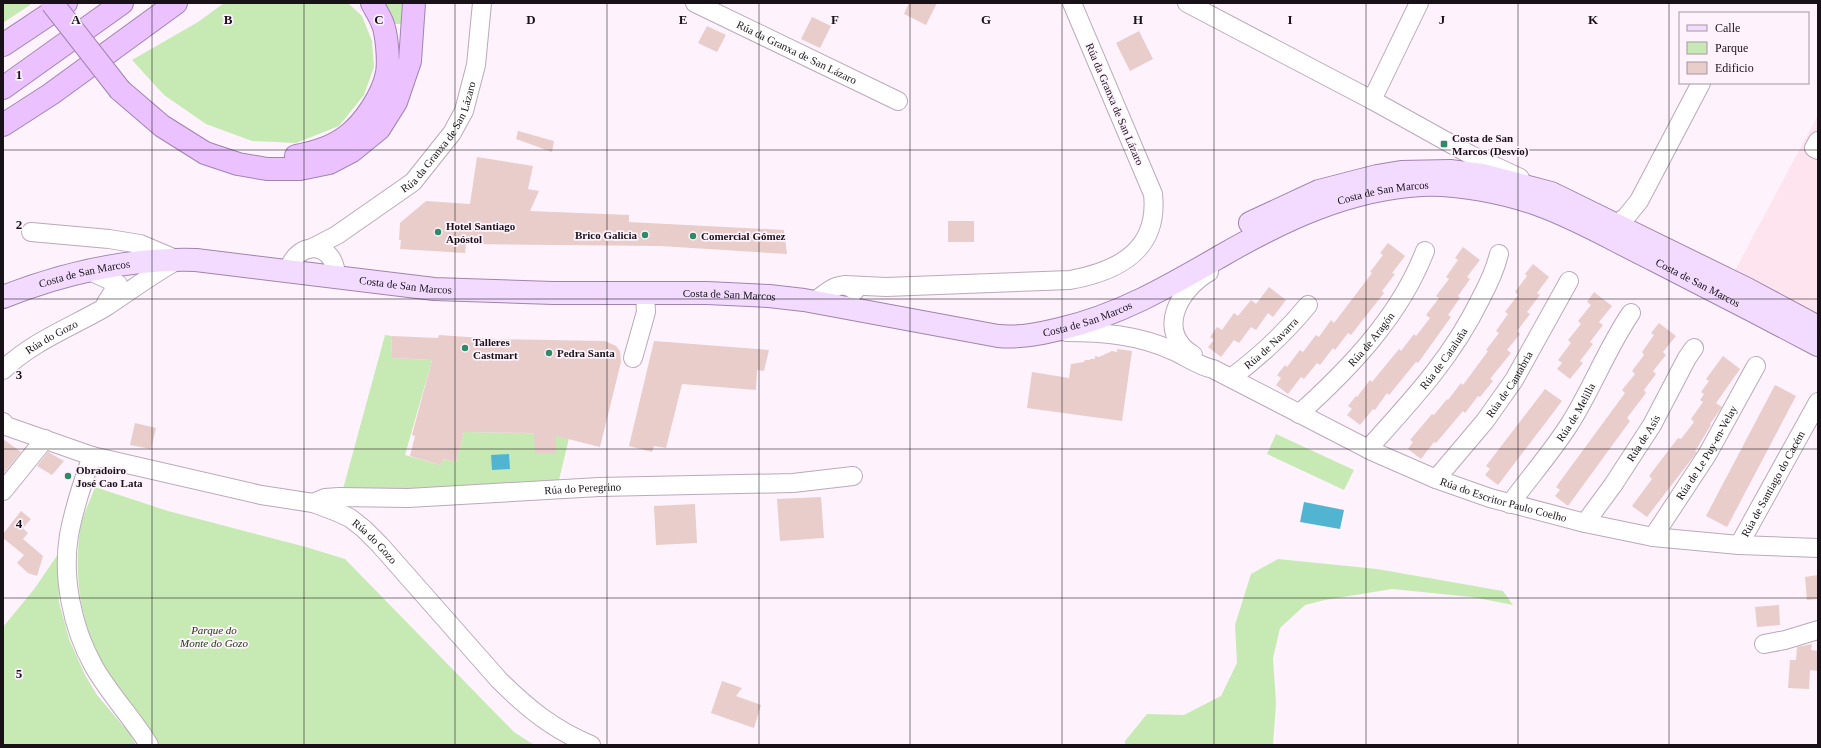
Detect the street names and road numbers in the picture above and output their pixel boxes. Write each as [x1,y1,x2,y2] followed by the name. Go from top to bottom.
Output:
[735,18,859,86] street label: Rúa da Granxa de San Lázaro
[1084,41,1146,167] street label: Rúa da Granxa de San Lázaro
[398,80,478,195] street label: Rúa da Granxa de San Lázaro
[1336,179,1429,207] street label: Costa de San Marcos
[1654,256,1742,309] street label: Costa de San Marcos
[37,257,131,290] street label: Costa de San Marcos
[359,274,452,296] street label: Costa de San Marcos
[683,287,777,303] street label: Costa de San Marcos
[1042,299,1134,339] street label: Costa de San Marcos
[1345,310,1397,369] street label: Rúa de Aragón
[1242,315,1300,371] street label: Rúa de Navarra
[23,317,80,356] street label: Rúa do Gozo
[1417,326,1469,391] street label: Rúa de Cataluña
[1483,349,1535,420] street label: Rúa de Cantabria
[1554,381,1597,444] street label: Rúa de Melilla
[1673,403,1739,502] street label: Rúa de Le Puy-en-Velay
[1624,413,1662,464] street label: Rúa de Asís
[1739,428,1807,539] street label: Rúa de Santiago do Cacém
[1439,475,1569,524] street label: Rúa do Escritor Paulo Coelho
[544,481,622,496] street label: Rúa do Peregrino
[350,516,400,566] street label: Rúa do Gozo

